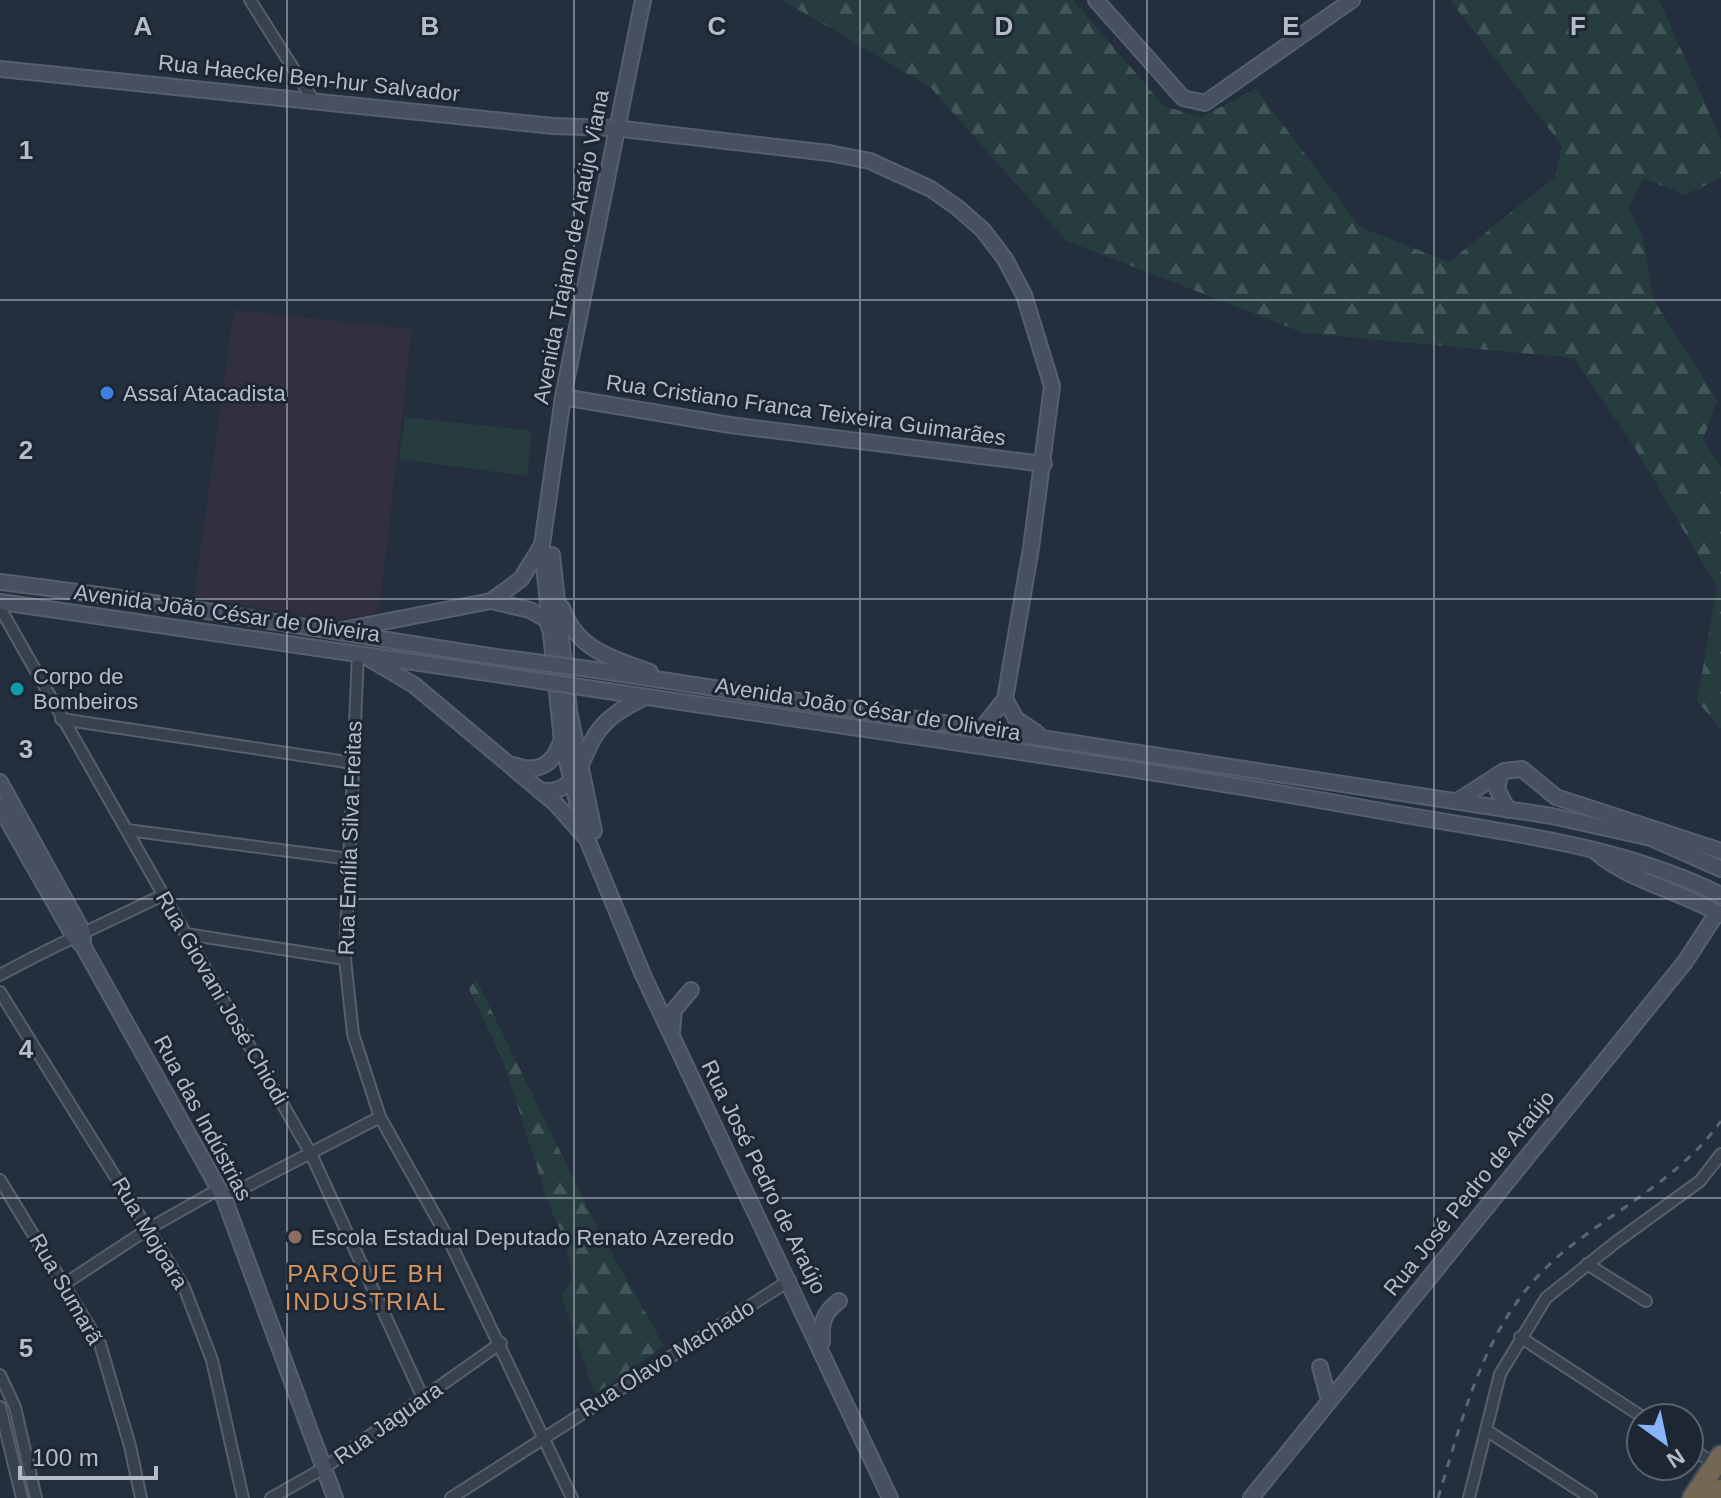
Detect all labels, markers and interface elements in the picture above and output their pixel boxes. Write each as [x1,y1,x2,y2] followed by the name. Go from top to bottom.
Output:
[134,11,153,41] text: A
[421,11,439,41] text: B
[708,11,727,41] text: C
[995,11,1013,41] text: D
[1282,11,1300,41] text: E
[1570,11,1586,41] text: F
[157,50,461,106] street label: Rua Haeckel Ben-hur Salvador
[528,87,614,406] street label: Avenida Trajano de Araújo Viana
[19,135,33,165] text: 1
[605,370,1007,450] street label: Rua Cristiano Franca Teixeira Guimarães
[123,381,286,406] place label: Assaí Atacadista
[98,384,116,402] marker: Assaí Atacadista
[19,435,33,465] text: 2
[72,579,382,647] street label: Avenida João César de Oliveira
[33,664,138,714] place label: Corpo de Bombeiros
[713,672,1023,746] street label: Avenida João César de Oliveira
[8,680,26,698] marker: Corpo de Bombeiros
[333,720,367,956] street label: Rua Emília Silva Freitas
[19,734,33,764] text: 3
[151,887,293,1109] street label: Rua Giovani José Chiodi
[149,1031,257,1205] street label: Rua das Indústrias
[19,1034,34,1064] text: 4
[696,1056,832,1298] street label: Rua José Pedro de Araújo
[1378,1085,1560,1301] street label: Rua José Pedro de Araújo
[107,1173,194,1294] street label: Rua Mojoara
[311,1225,734,1250] place label: Escola Estadual Deputado Renato Azeredo
[286,1228,304,1246] marker: Escola Estadual Deputado Renato Azeredo
[24,1229,108,1349] street label: Rua Sumarã
[285,1260,447,1315] district label: PARQUE BH INDUSTRIAL
[575,1294,759,1422] street label: Rua Olavo Machado
[19,1333,33,1363] text: 5
[329,1376,447,1469] street label: Rua Jaguara
[1625,1402,1705,1482] north arrow
[20,1430,156,1480] scale bar
[32,1444,99,1471] text: 100 m
[1662,1444,1689,1473] text: N

